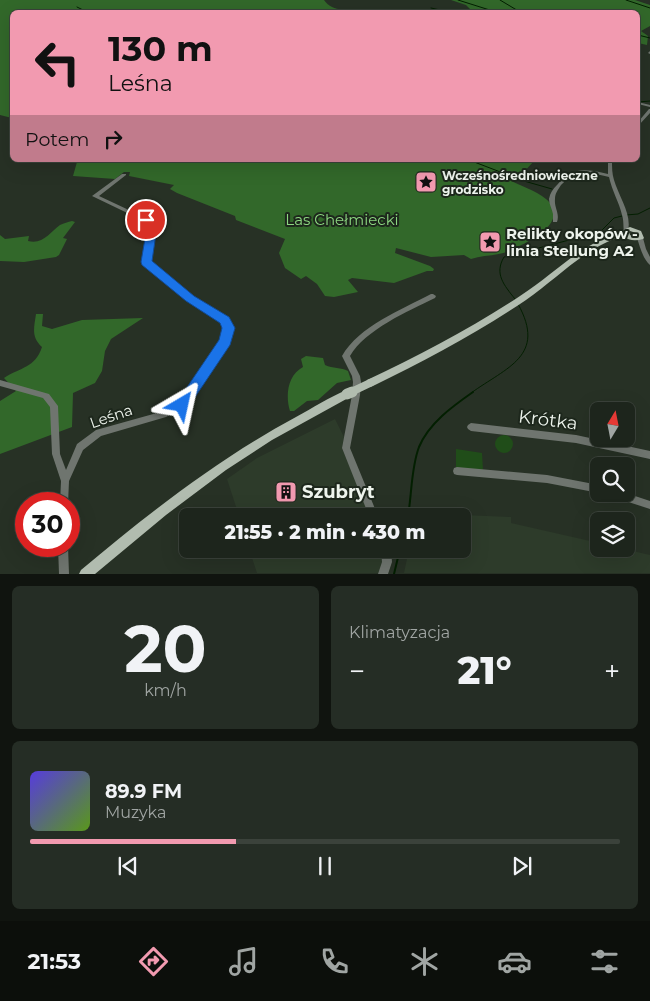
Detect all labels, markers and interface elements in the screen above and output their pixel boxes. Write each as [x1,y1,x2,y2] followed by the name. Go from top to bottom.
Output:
[108,27,213,70] text: 130 m
[25,30,90,95] icon: left
[108,70,173,97] text: Leśna
[99,125,127,153] icon: right
[25,128,89,151] text: Potem
[442,168,598,197] place label: Wcześnośredniowieczne grodzisko
[414,170,438,194] place icon: Wcześnośredniowieczne grodzisko
[125,199,167,241] pin
[132,206,160,234] icon: arrive
[285,210,399,229] park label: Las Chełmiecki
[506,224,638,260] place label: Relikty okopów - linia Stellung A2
[478,230,502,254] place icon: Relikty okopów - linia Stellung A2
[155,378,207,430] position arrow
[87,400,135,432] street label: Leśna
[590,402,635,448] north arrow
[590,402,635,557] map controls
[517,405,579,435] street label: Krótka
[590,457,635,502] button: search
[274,480,298,504] building icon: Szubryt
[302,481,375,503] place label: Szubryt
[15,492,80,557] speed limit sign: 30
[590,512,635,557] button: layers
[225,521,425,544] text: 21:55 · 2 min · 430 m
[124,609,207,688] text: 20
[349,623,450,642] text: Klimatyzacja
[458,647,512,694] text: 21°
[349,654,365,688] text: −
[604,654,620,688] text: +
[144,681,187,700] text: km/h
[105,780,182,803] text: 89.9 FM
[105,803,166,822] text: Muzyka
[114,852,142,880] icon: previous
[311,852,339,880] icon: pause
[508,852,536,880] icon: next
[136,944,171,979] icon: directions
[226,944,261,979] icon: music
[317,944,352,979] icon: phone
[407,944,442,979] icon: climate
[497,944,532,979] icon: car
[587,944,622,979] icon: filters
[28,948,81,975] text: 21:53

